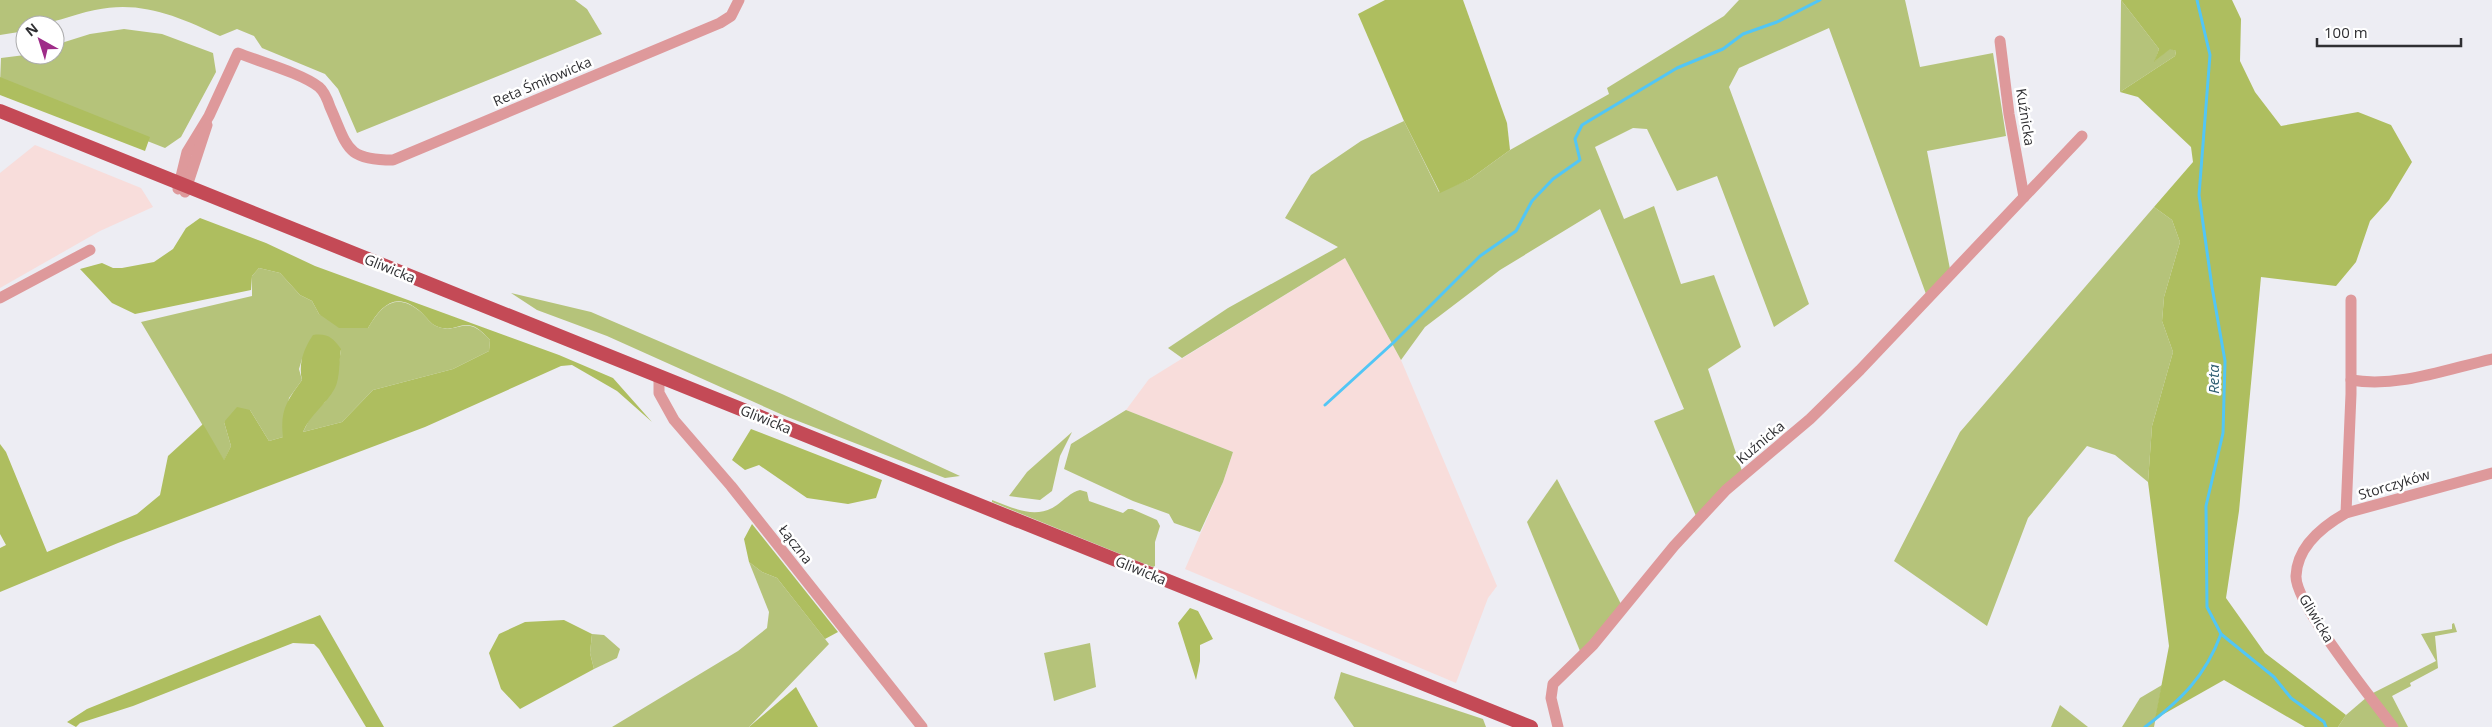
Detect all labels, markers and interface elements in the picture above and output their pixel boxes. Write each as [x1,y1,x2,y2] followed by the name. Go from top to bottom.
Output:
[15,15,65,65] north arrow
[2317,15,2461,47] scale bar
[21,19,42,40] text: N
[2324,22,2368,42] text: 100 m
[490,52,594,110] street label: Reta Śmiłowicka
[2012,87,2040,147] street label: Kuźnicka
[362,249,418,287] street label: Gliwicka
[2203,364,2223,394] water label: Reta
[738,400,794,438] street label: Gliwicka
[1732,416,1788,468] street label: Kuźnicka
[2356,464,2432,504] street label: Storczyków
[775,521,817,567] street label: Łączna
[1113,551,1169,589] street label: Gliwicka
[2295,590,2339,646] street label: Gliwicka

